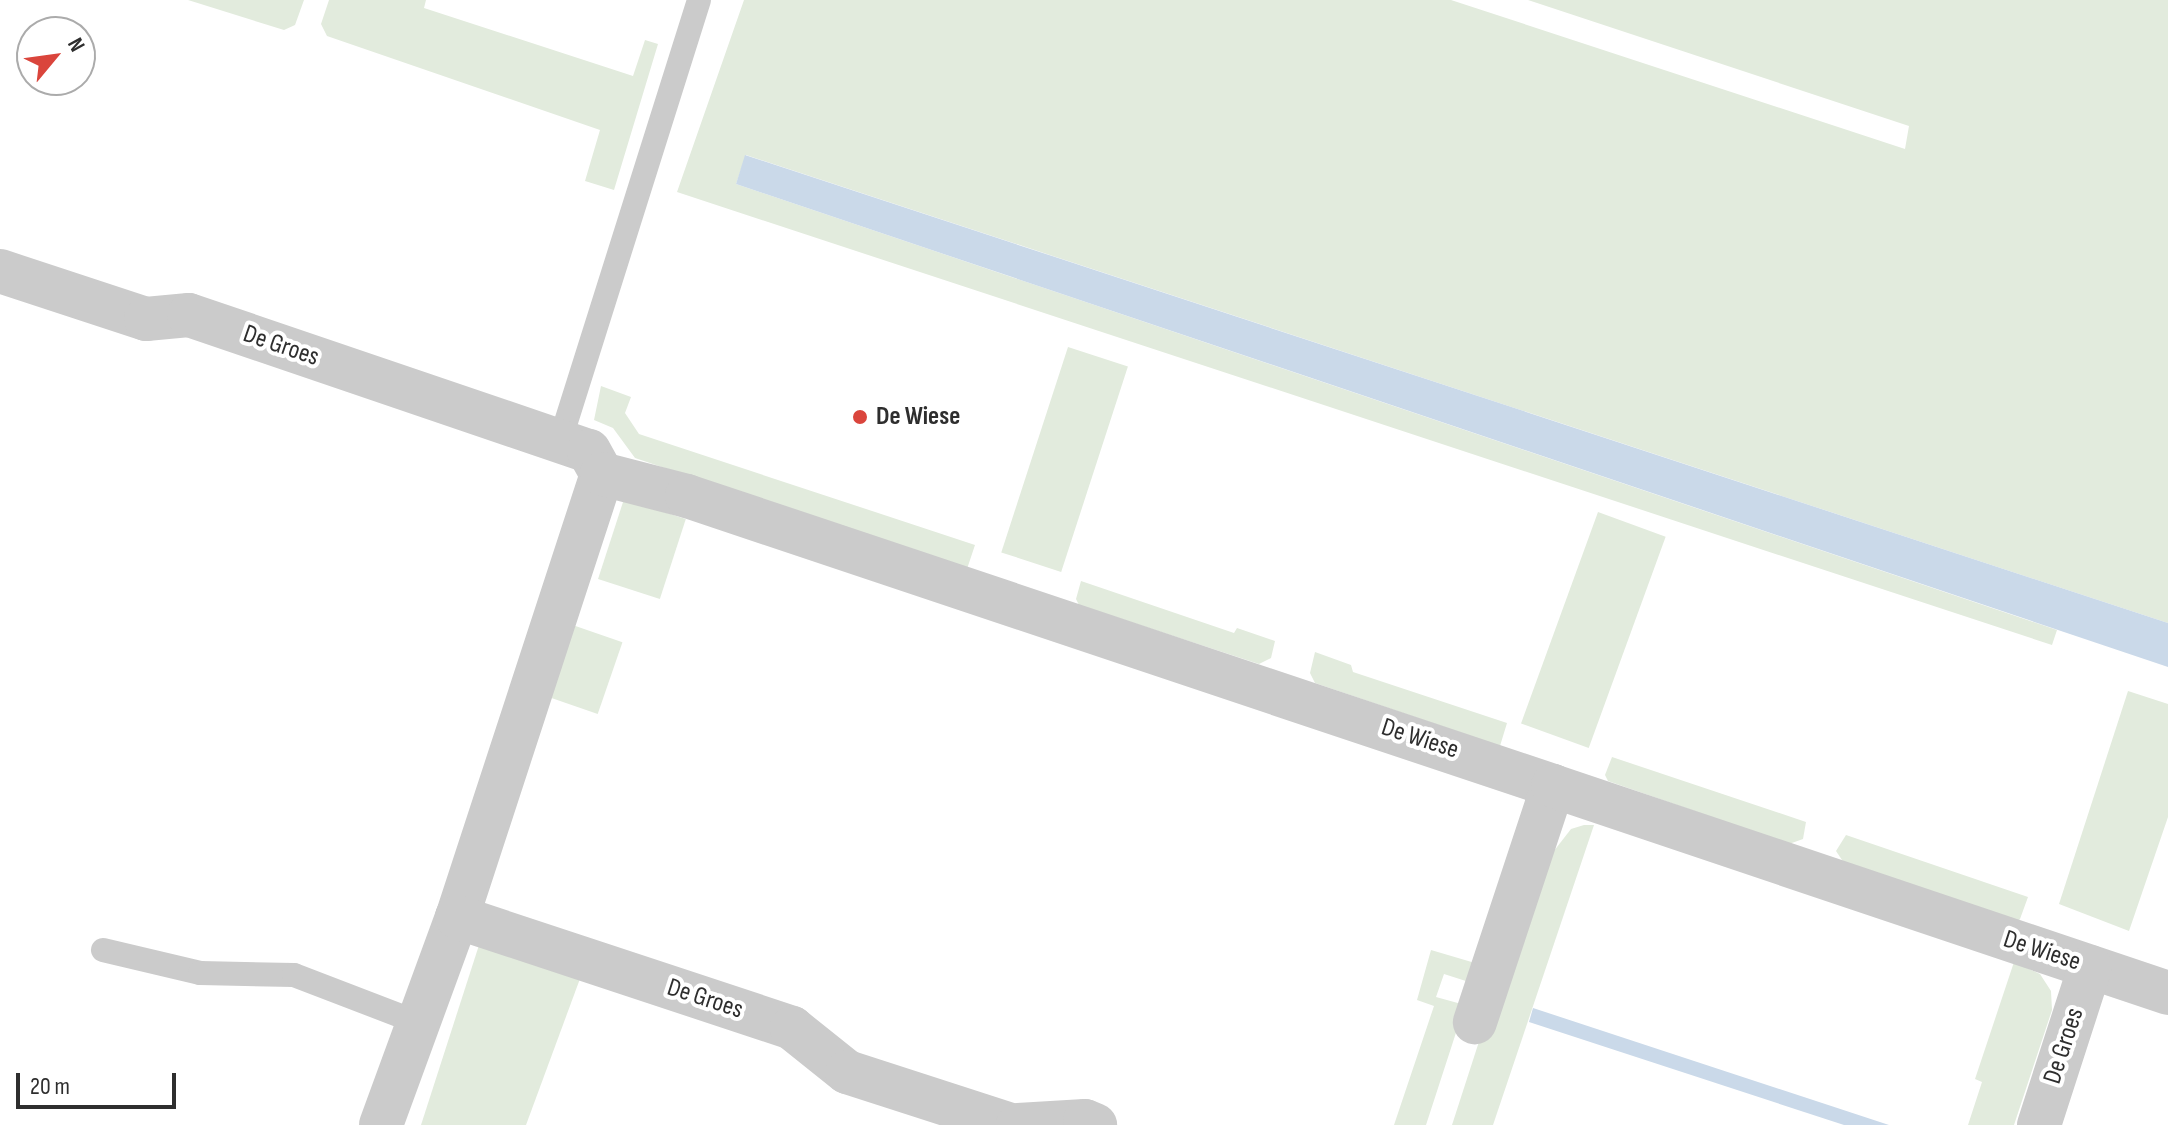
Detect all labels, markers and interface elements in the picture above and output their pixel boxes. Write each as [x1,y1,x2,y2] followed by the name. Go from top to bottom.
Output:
[16,16,96,96] north arrow
[61,33,90,57] text: N
[239,319,323,373] street label: De Groes
[876,401,960,433] place label: De Wiese
[851,408,869,426] marker: De Wiese
[1377,712,1463,766] street label: De Wiese
[1999,924,2085,978] street label: De Wiese
[663,972,747,1026] street label: De Groes
[2037,1004,2091,1088] street label: De Groes
[20,1057,180,1107] scale bar
[30,1072,70,1101] text: 20 m

